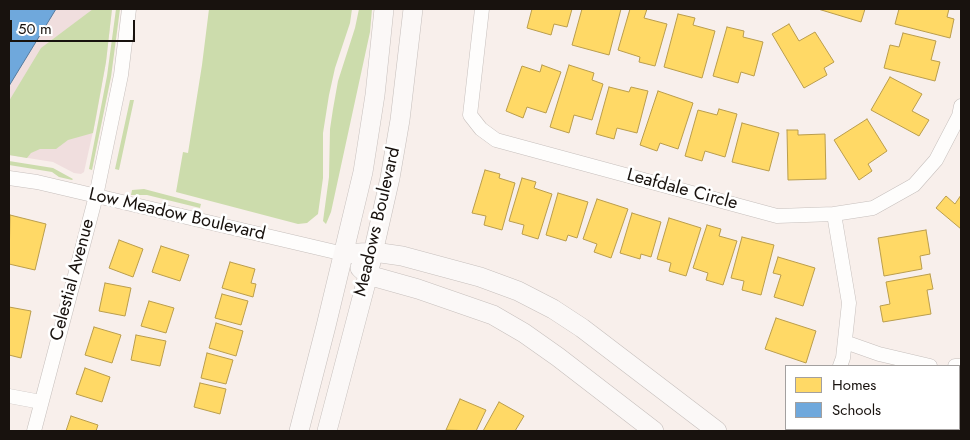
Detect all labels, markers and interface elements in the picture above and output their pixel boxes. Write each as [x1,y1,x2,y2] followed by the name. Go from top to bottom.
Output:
[12,10,138,42] scale bar
[18,18,52,40] text: 50 m
[350,145,406,299] street label: Meadows Boulevard
[624,165,740,215] street label: Leafdale Circle
[87,184,267,246] street label: Low Meadow Boulevard
[46,217,100,343] street label: Celestial Avenue
[785,365,960,430] legend
[832,374,876,396] text: Homes
[832,399,881,421] text: Schools

